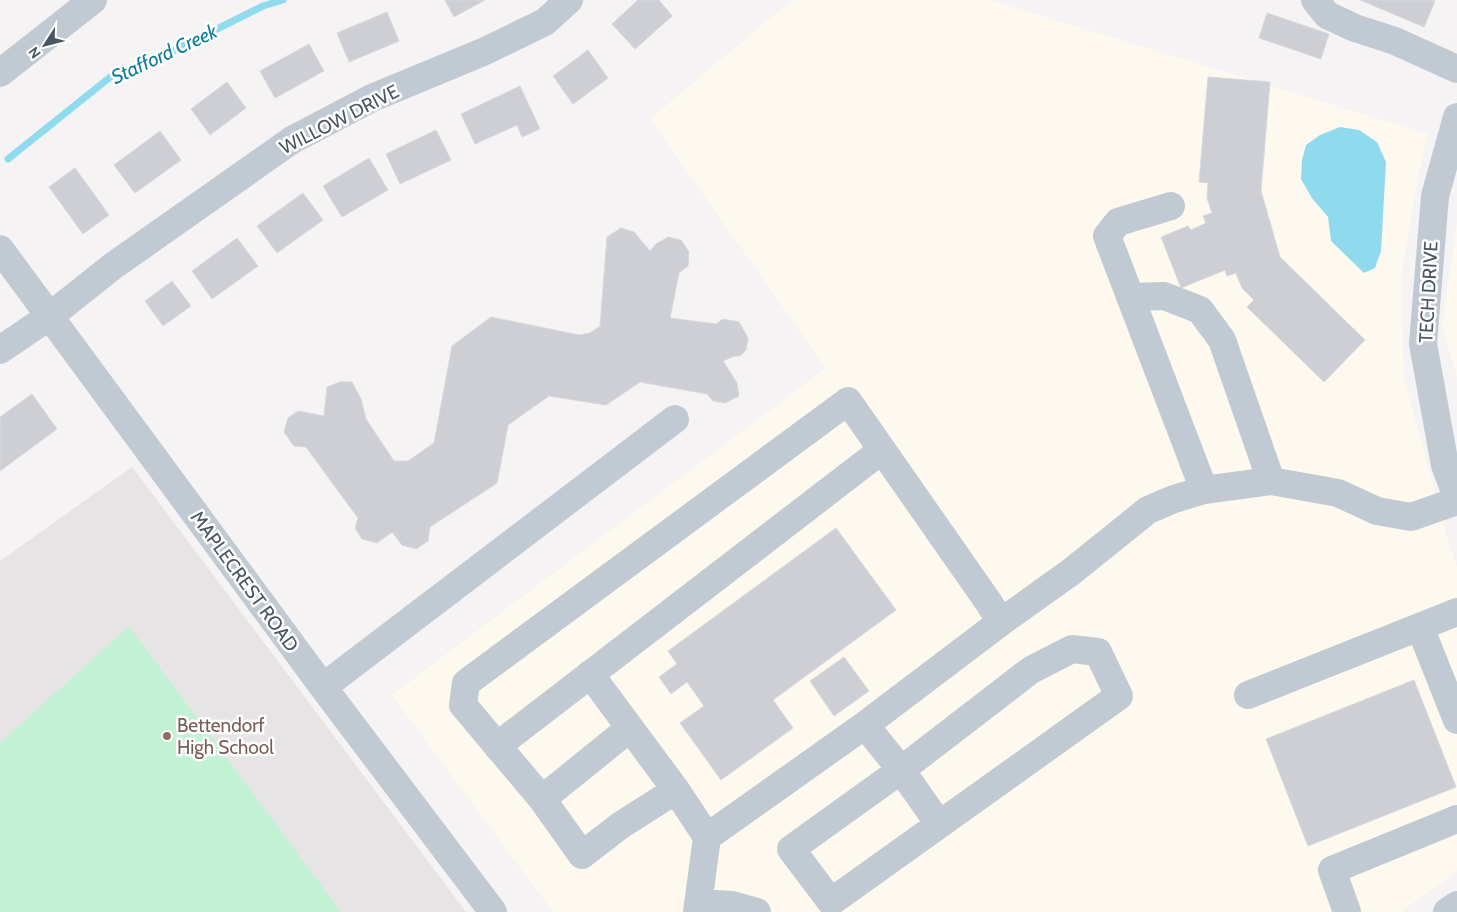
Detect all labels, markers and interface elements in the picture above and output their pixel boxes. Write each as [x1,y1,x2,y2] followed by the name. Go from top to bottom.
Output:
[107,18,222,89] water label: Stafford Creek
[20,20,70,70] north arrow
[24,43,45,62] text: N
[276,80,403,159] street label: WILLOW DRIVE
[1414,240,1443,344] street label: TECH DRIVE
[186,506,304,656] street label: MAPLECREST ROAD
[177,714,274,759] place label: Bettendorf High School
[161,730,173,742] marker: Bettendorf High School

